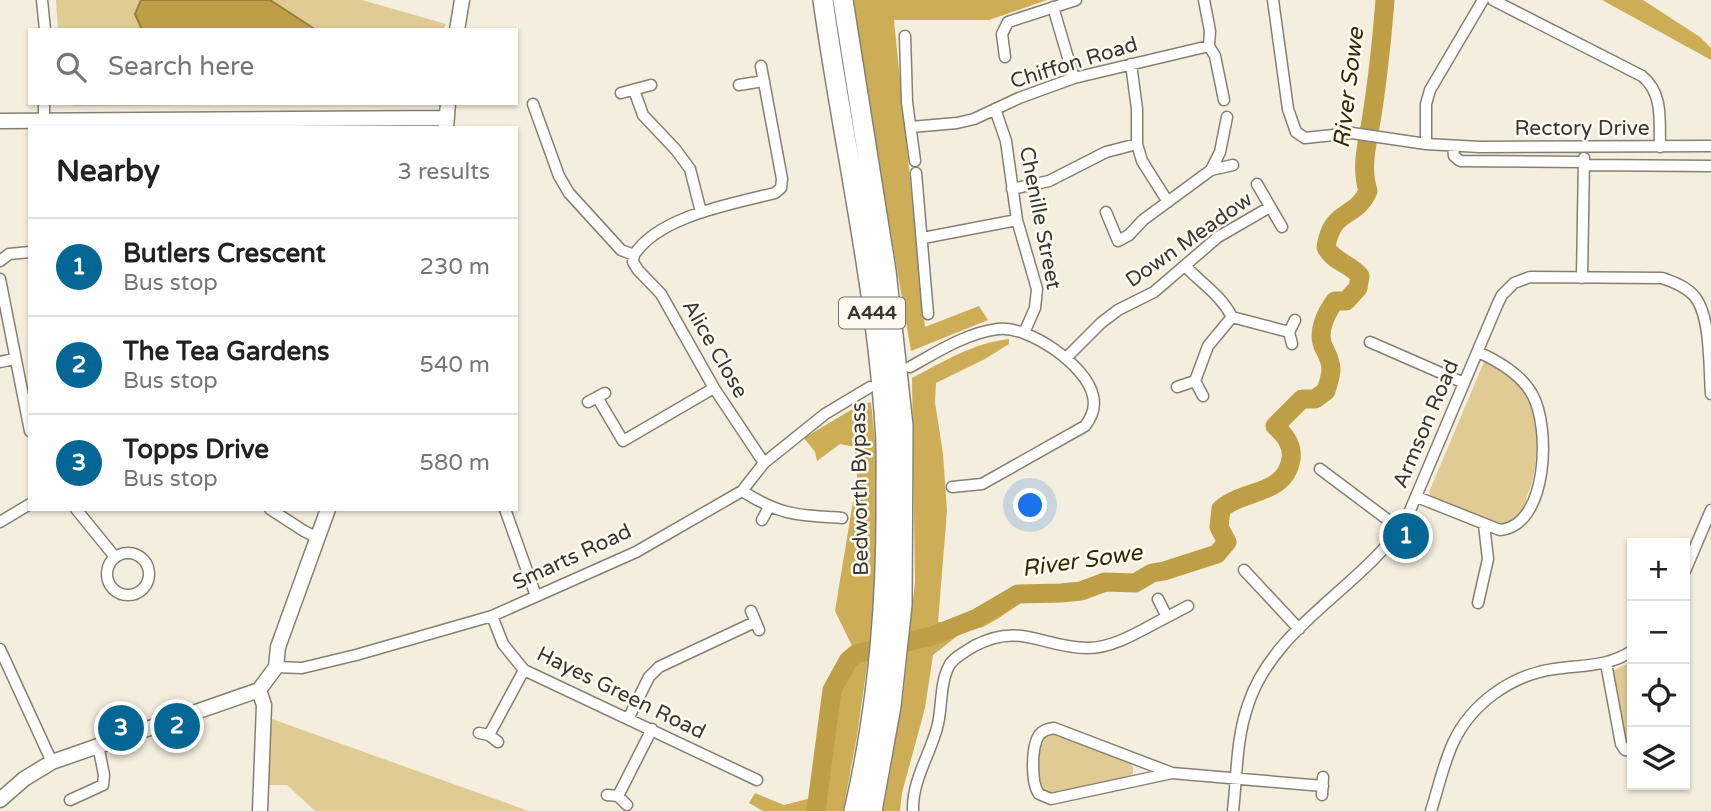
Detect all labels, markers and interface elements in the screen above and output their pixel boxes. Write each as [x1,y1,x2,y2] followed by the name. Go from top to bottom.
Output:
[1328,24,1371,150] water label: River Sowe
[28,28,518,105] search box
[1007,32,1141,94] street label: Chiffon Road
[52,48,90,86] icon: search
[108,51,254,82] text: Search here
[1514,116,1650,141] street label: Rectory Drive
[1014,144,1066,292] street label: Chenille Street
[56,153,160,190] text: Nearby
[397,158,490,186] text: 3 results
[1121,187,1258,293] street label: Down Meadow
[123,238,326,269] text: Butlers Crescent
[72,253,86,281] text: 1
[420,253,490,281] text: 230 m
[123,269,218,297] text: Bus stop
[677,296,753,403] street label: Alice Close
[839,298,905,328] road number: A444
[123,336,330,367] text: The Tea Gardens
[72,351,86,379] text: 2
[420,351,490,379] text: 540 m
[1388,356,1464,492] street label: Armson Road
[123,367,218,395] text: Bus stop
[846,402,874,576] street label: Bedworth Bypass
[123,434,269,465] text: Topps Drive
[72,449,86,477] text: 3
[420,449,490,477] text: 580 m
[123,465,218,493] text: Bus stop
[1013,488,1047,522] your location
[1383,510,1429,562] pin: 1
[509,519,635,595] street label: Smarts Road
[1020,538,1146,583] water label: River Sowe
[1627,538,1690,790] map controls
[1627,538,1690,601] button: +
[1627,601,1690,664] button: −
[533,641,709,745] street label: Hayes Green Road
[1627,664,1690,727] button: locate
[154,700,200,752] pin: 2
[98,702,144,754] pin: 3
[1627,727,1690,790] button: layers

